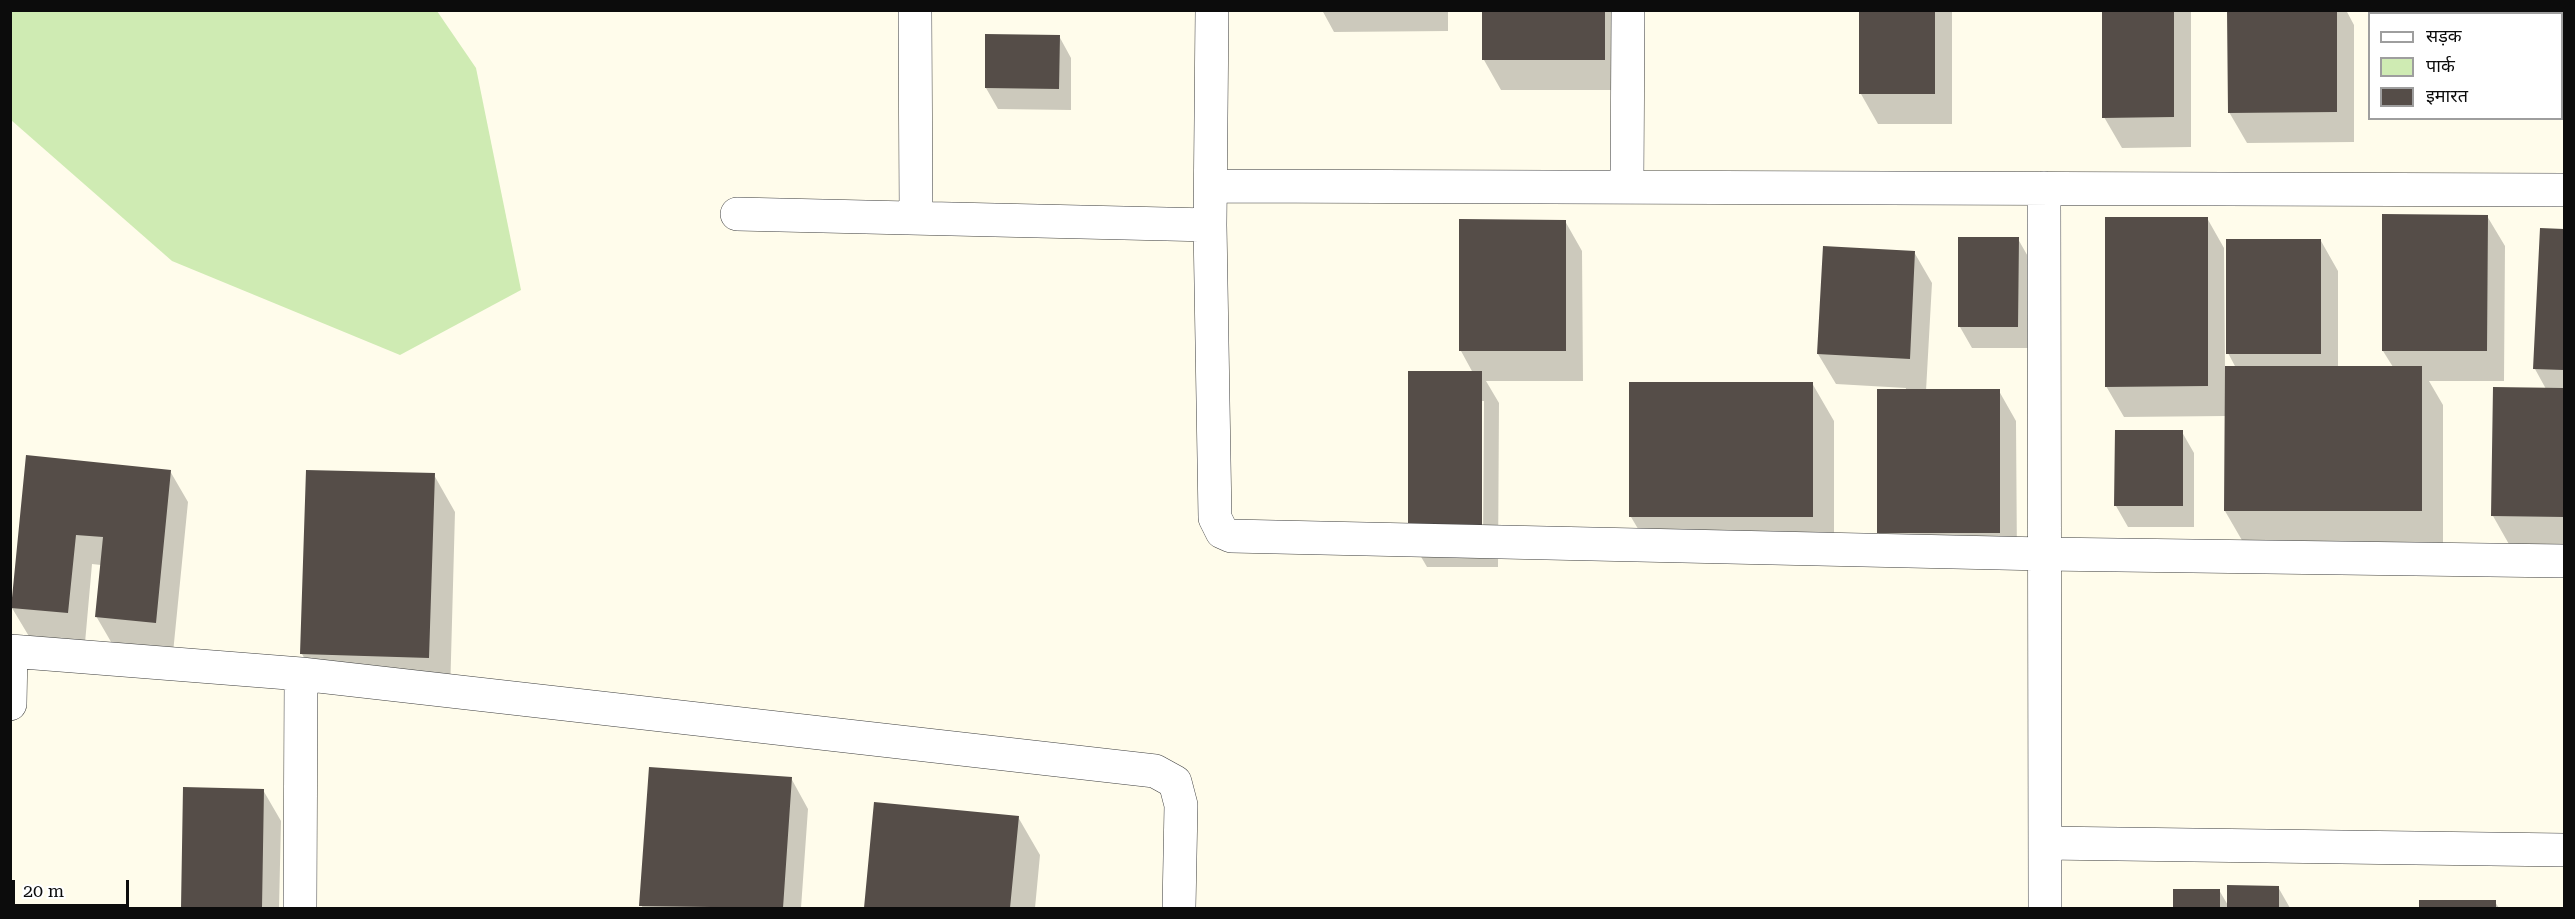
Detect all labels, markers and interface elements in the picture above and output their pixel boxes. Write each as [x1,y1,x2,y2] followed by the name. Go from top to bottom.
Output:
[2368,12,2563,120] legend
[2426,25,2462,46] text: सड़क
[2426,55,2455,76] text: पार्क
[2426,85,2468,106] text: इमारत
[15,868,132,906] scale bar
[23,880,64,901] text: 20 m

